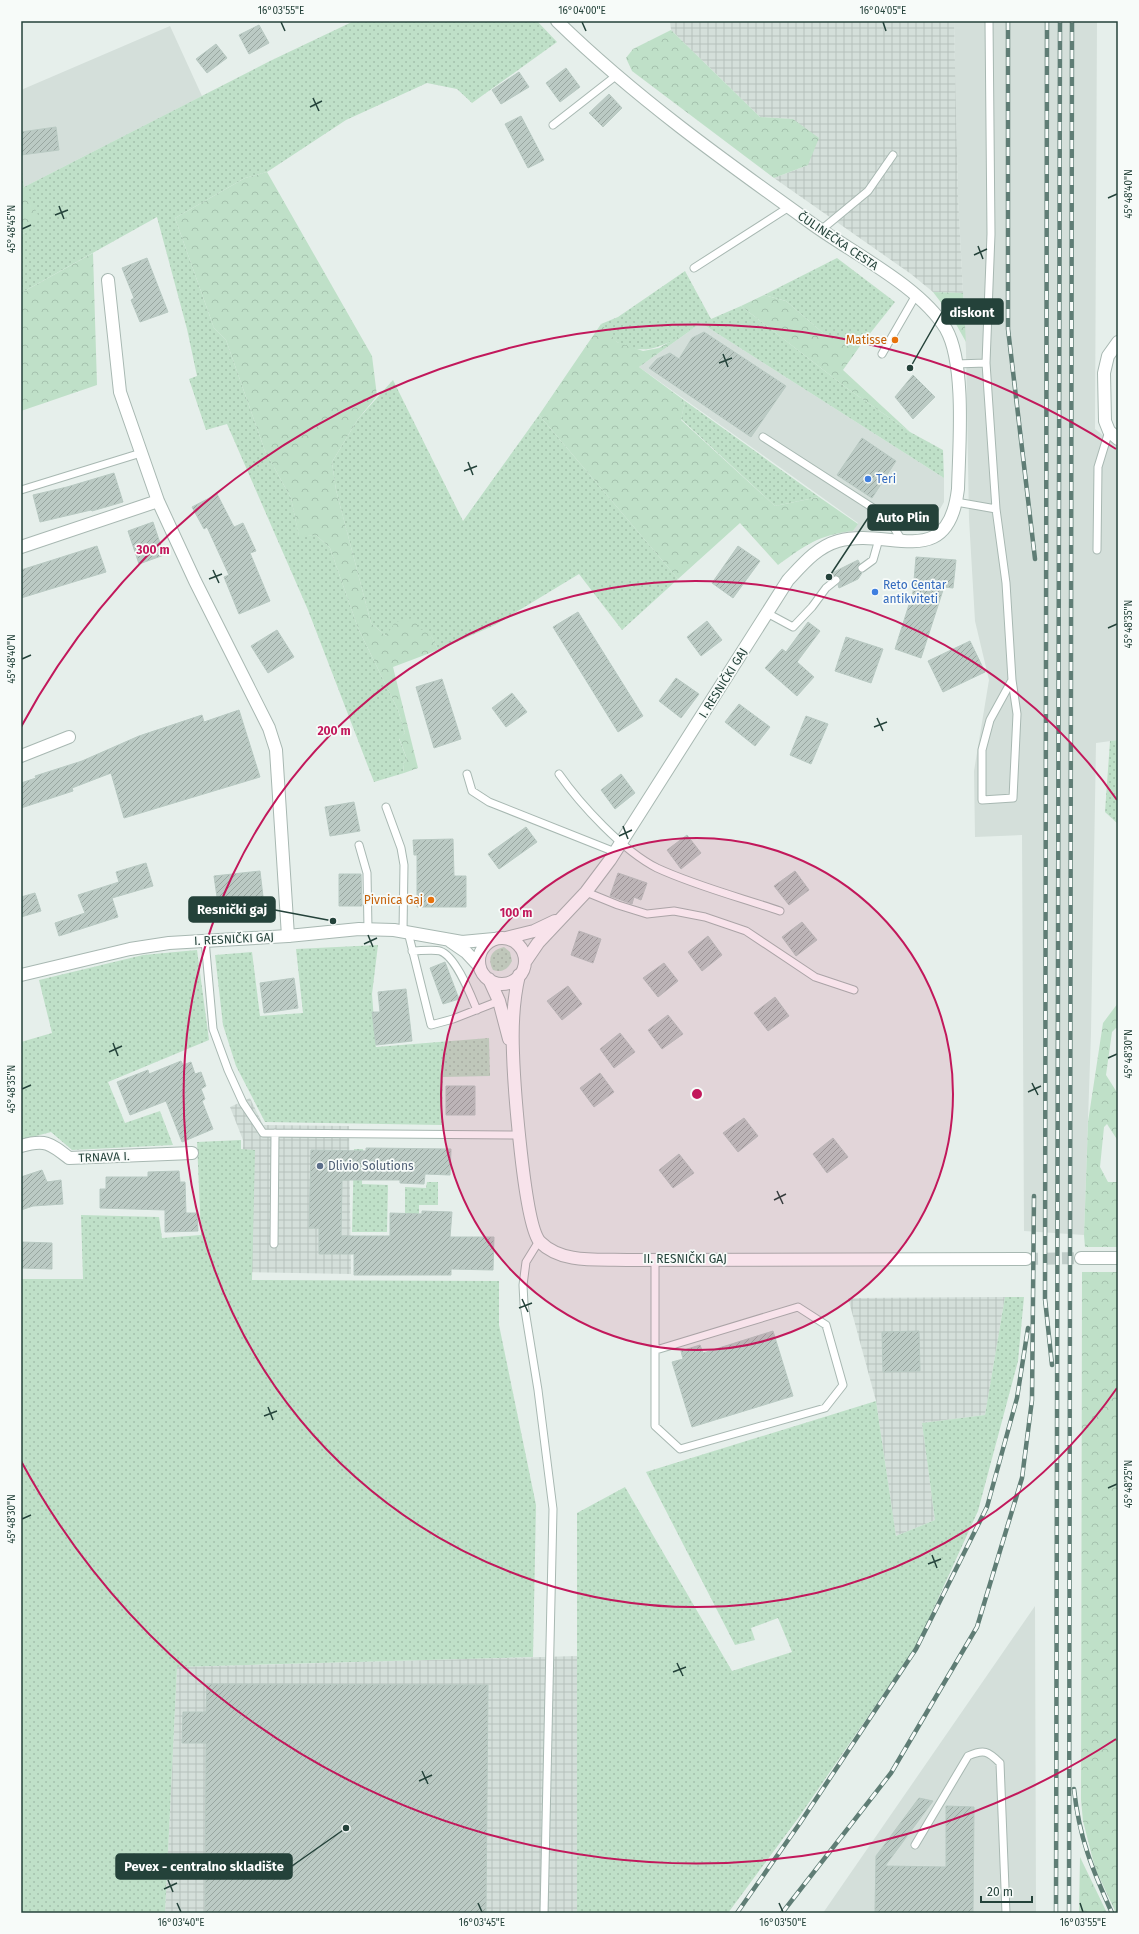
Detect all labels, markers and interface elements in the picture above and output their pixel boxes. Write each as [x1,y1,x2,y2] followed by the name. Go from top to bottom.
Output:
[258,5,304,17] text: 16°03'55"E
[558,5,606,17] text: 16°04'00"E
[860,5,906,17] text: 16°04'05"E
[1123,169,1135,219] text: 45°48'40"N
[6,205,18,253] text: 45°48'45"N
[795,208,882,273] street label: ČULINEČKA CESTA
[942,299,1003,324] callout: diskont
[950,305,995,320] text: diskont
[846,333,887,347] place label: Matisse
[890,335,900,345] marker: Matisse
[876,472,896,486] place label: Teri
[863,474,873,484] marker: Teri
[868,505,938,530] callout: Auto Plin
[875,510,930,525] text: Auto Plin
[135,543,170,557] text: 300 m
[883,578,947,606] place label: Reto Centar antikviteti
[870,587,880,597] marker: Reto Centar antikviteti
[1123,600,1135,648] text: 45°48'35"N
[6,634,18,684] text: 45°48'40"N
[695,645,750,721] street label: I. RESNIČKI GAJ
[317,724,351,738] text: 200 m
[364,893,423,907] place label: Pivnica Gaj
[426,895,436,905] marker: Pivnica Gaj
[189,897,275,922] callout: Resnički gaj
[197,902,267,917] text: Resnički gaj
[500,906,532,920] text: 100 m
[194,929,274,948] street label: I. RESNIČKI GAJ
[1123,1029,1135,1079] text: 45°48'30"N
[6,1065,18,1113] text: 45°48'35"N
[690,1087,704,1101] centre of rings
[78,1149,130,1165] street label: TRNAVA I.
[328,1159,414,1173] place label: Dlivio Solutions
[315,1161,325,1171] marker: Dlivio Solutions
[643,1251,727,1266] street label: II. RESNIČKI GAJ
[1123,1460,1135,1508] text: 45°48'25"N
[6,1494,18,1544] text: 45°48'30"N
[116,1854,292,1879] callout: Pevex - centralno skladište
[124,1859,284,1874] text: Pevex - centralno skladište
[981,1878,1032,1904] scale bar
[987,1885,1013,1899] text: 20 m
[157,1917,205,1929] text: 16°03'40"E
[459,1917,505,1929] text: 16°03'45"E
[759,1917,807,1929] text: 16°03'50"E
[1060,1917,1106,1929] text: 16°03'55"E

